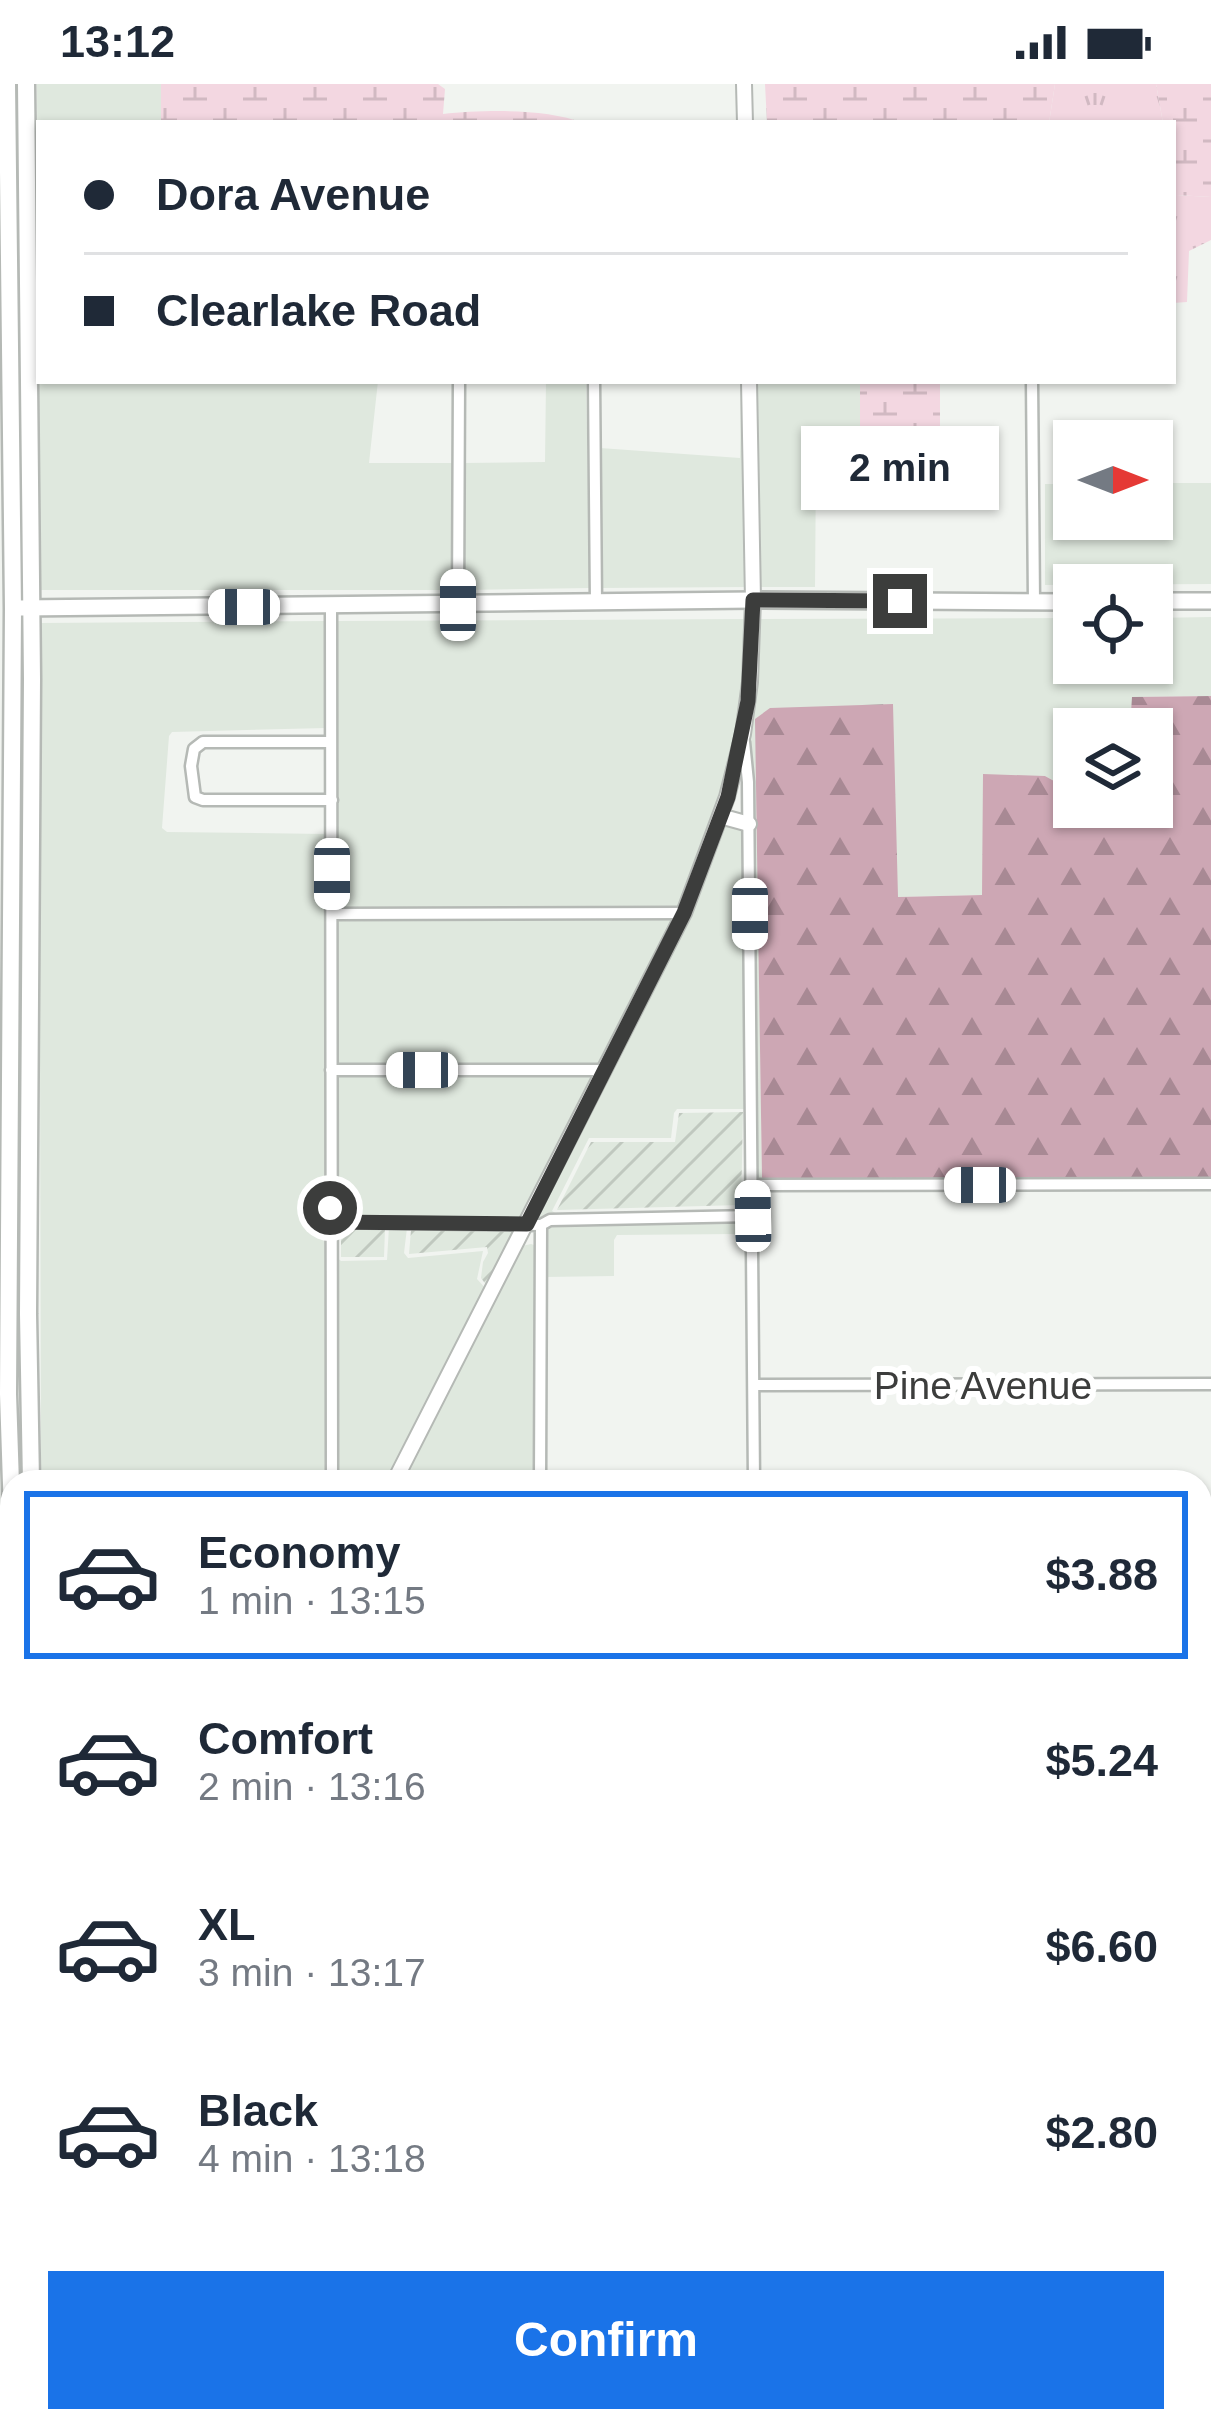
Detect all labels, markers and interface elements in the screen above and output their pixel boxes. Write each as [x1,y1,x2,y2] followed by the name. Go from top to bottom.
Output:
[60,16,175,67] text: 13:12
[156,169,430,220] text: Dora Avenue
[156,285,481,336] text: Clearlake Road
[1053,420,1173,540] north arrow
[1053,420,1173,828] map controls
[801,427,999,511] callout: 2 min
[849,446,951,489] text: 2 min
[1053,564,1173,684] button: locate
[440,569,476,641] car
[873,574,927,628] route end
[208,589,280,625] car
[1053,708,1173,828] button: layers
[314,838,350,910] car
[732,878,768,950] car
[386,1052,458,1088] car
[944,1167,1016,1203] car
[734,1180,772,1252] car
[303,1181,357,1235] route start
[874,1364,1092,1407] street label: Pine Avenue
[54,1521,162,1629] icon: car
[198,1527,401,1578] text: Economy
[1045,1549,1158,1600] text: $3.88
[198,1579,426,1622] text: 1 min · 13:15
[54,1707,162,1815] icon: car
[198,1713,373,1764] text: Comfort
[1045,1735,1158,1786] text: $5.24
[198,1765,426,1808] text: 2 min · 13:16
[54,1893,162,2001] icon: car
[198,1899,256,1950] text: XL
[1045,1921,1158,1972] text: $6.60
[198,1951,426,1994] text: 3 min · 13:17
[54,2079,162,2187] icon: car
[198,2085,318,2136] text: Black
[1045,2107,1158,2158] text: $2.80
[198,2137,426,2180] text: 4 min · 13:18
[48,2271,1164,2409] button: Confirm

